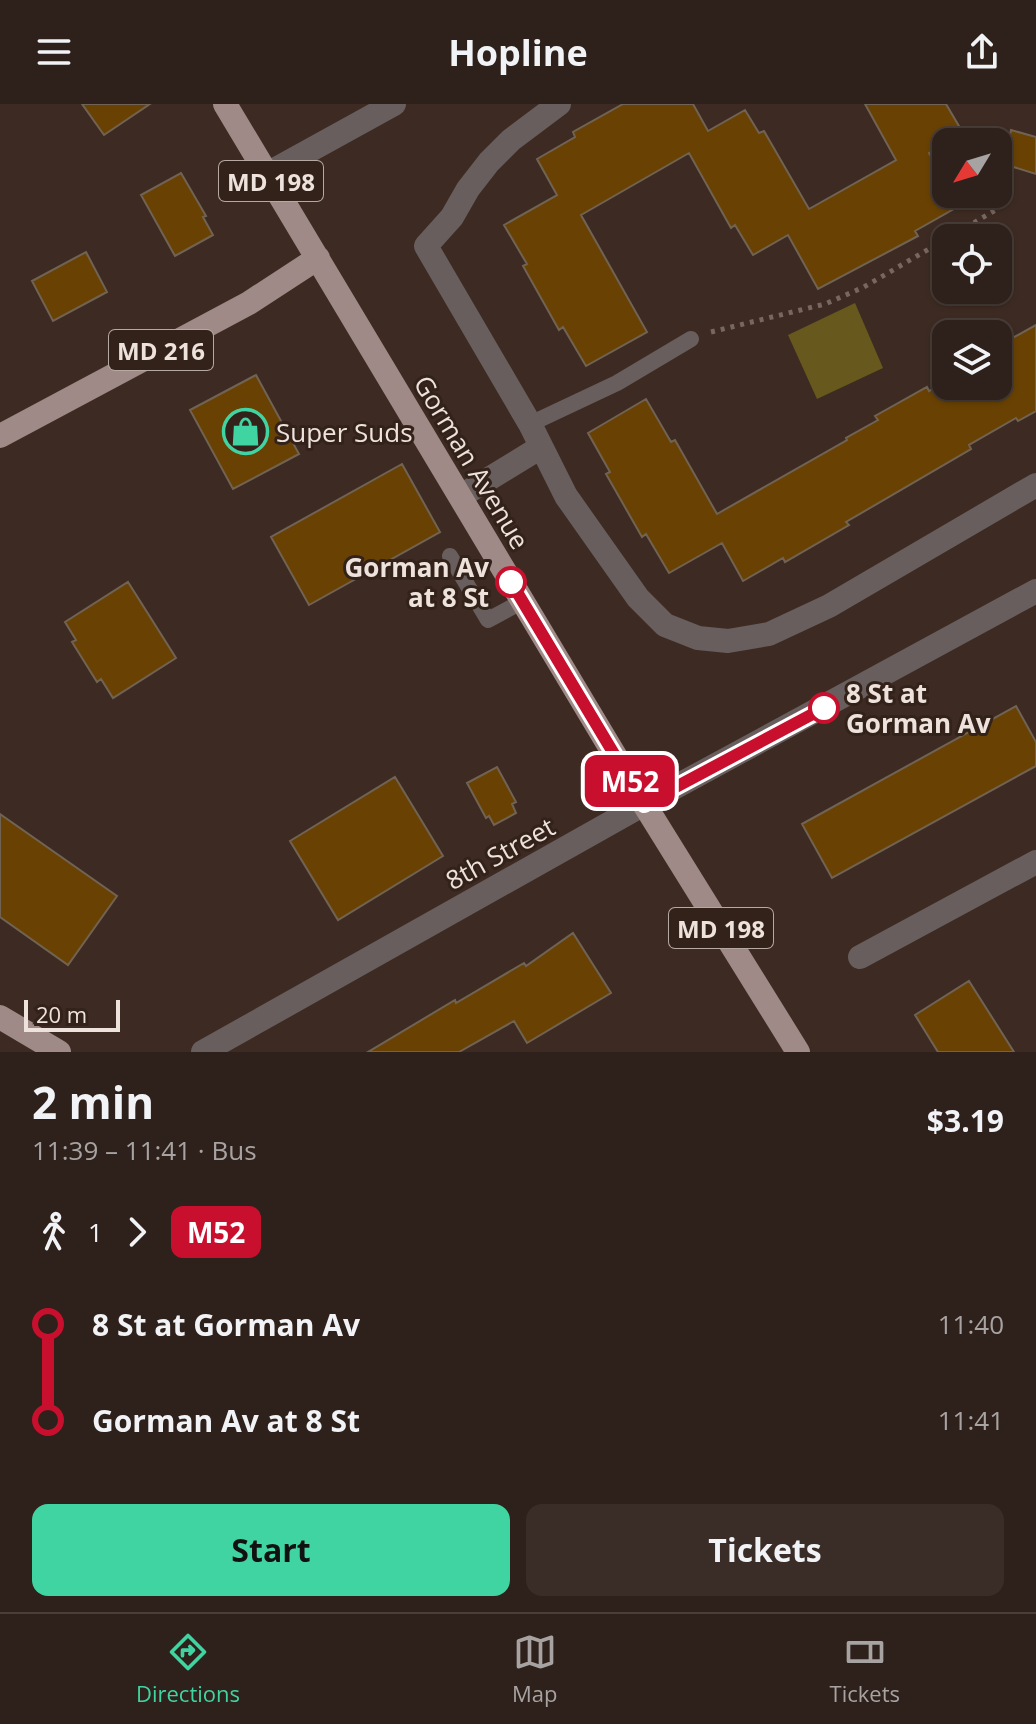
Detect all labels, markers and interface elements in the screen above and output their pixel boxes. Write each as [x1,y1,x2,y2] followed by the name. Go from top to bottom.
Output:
[448,28,588,77] text: Hopline
[32,30,76,74] icon: menu
[960,30,1004,74] icon: share
[932,128,1012,208] north arrow
[932,128,1012,400] map controls
[219,161,323,201] road number: MD 198
[932,224,1012,304] button: locate
[932,320,1012,400] button: layers
[109,330,213,370] road number: MD 216
[406,368,538,556] street label: Gorman Avenue
[221,408,269,456] shop icon: Super Suds
[276,414,413,450] place label: Super Suds
[344,549,489,615] place label: Gorman Av at 8 St
[496,567,526,597] marker: Gorman Av at 8 St
[846,675,991,741] place label: 8 St at Gorman Av
[809,693,839,723] marker: 8 St at Gorman Av
[584,755,676,807] line badge: M52
[601,762,659,800] text: M52
[439,808,561,898] street label: 8th Street
[669,908,773,948] road number: MD 198
[24,996,120,1032] scale bar
[36,999,87,1029] text: 20 m
[32,1072,154,1132] text: 2 min
[927,1100,1004,1141] text: $3.19
[32,1132,257,1168] text: 11:39 – 11:41 · Bus
[32,1210,76,1254] icon: walk
[115,1210,159,1254] icon: forward
[187,1213,245,1251] text: M52
[88,1214,103,1250] text: 1
[92,1304,360,1345] text: 8 St at Gorman Av
[938,1306,1004,1342] text: 11:40
[92,1400,360,1441] text: Gorman Av at 8 St
[938,1402,1004,1438] text: 11:41
[32,1504,510,1596] button: Start
[526,1504,1004,1596] button: Tickets
[136,1630,240,1708] tab: Directions
[512,1630,558,1708] tab: Map
[830,1630,900,1708] tab: Tickets

